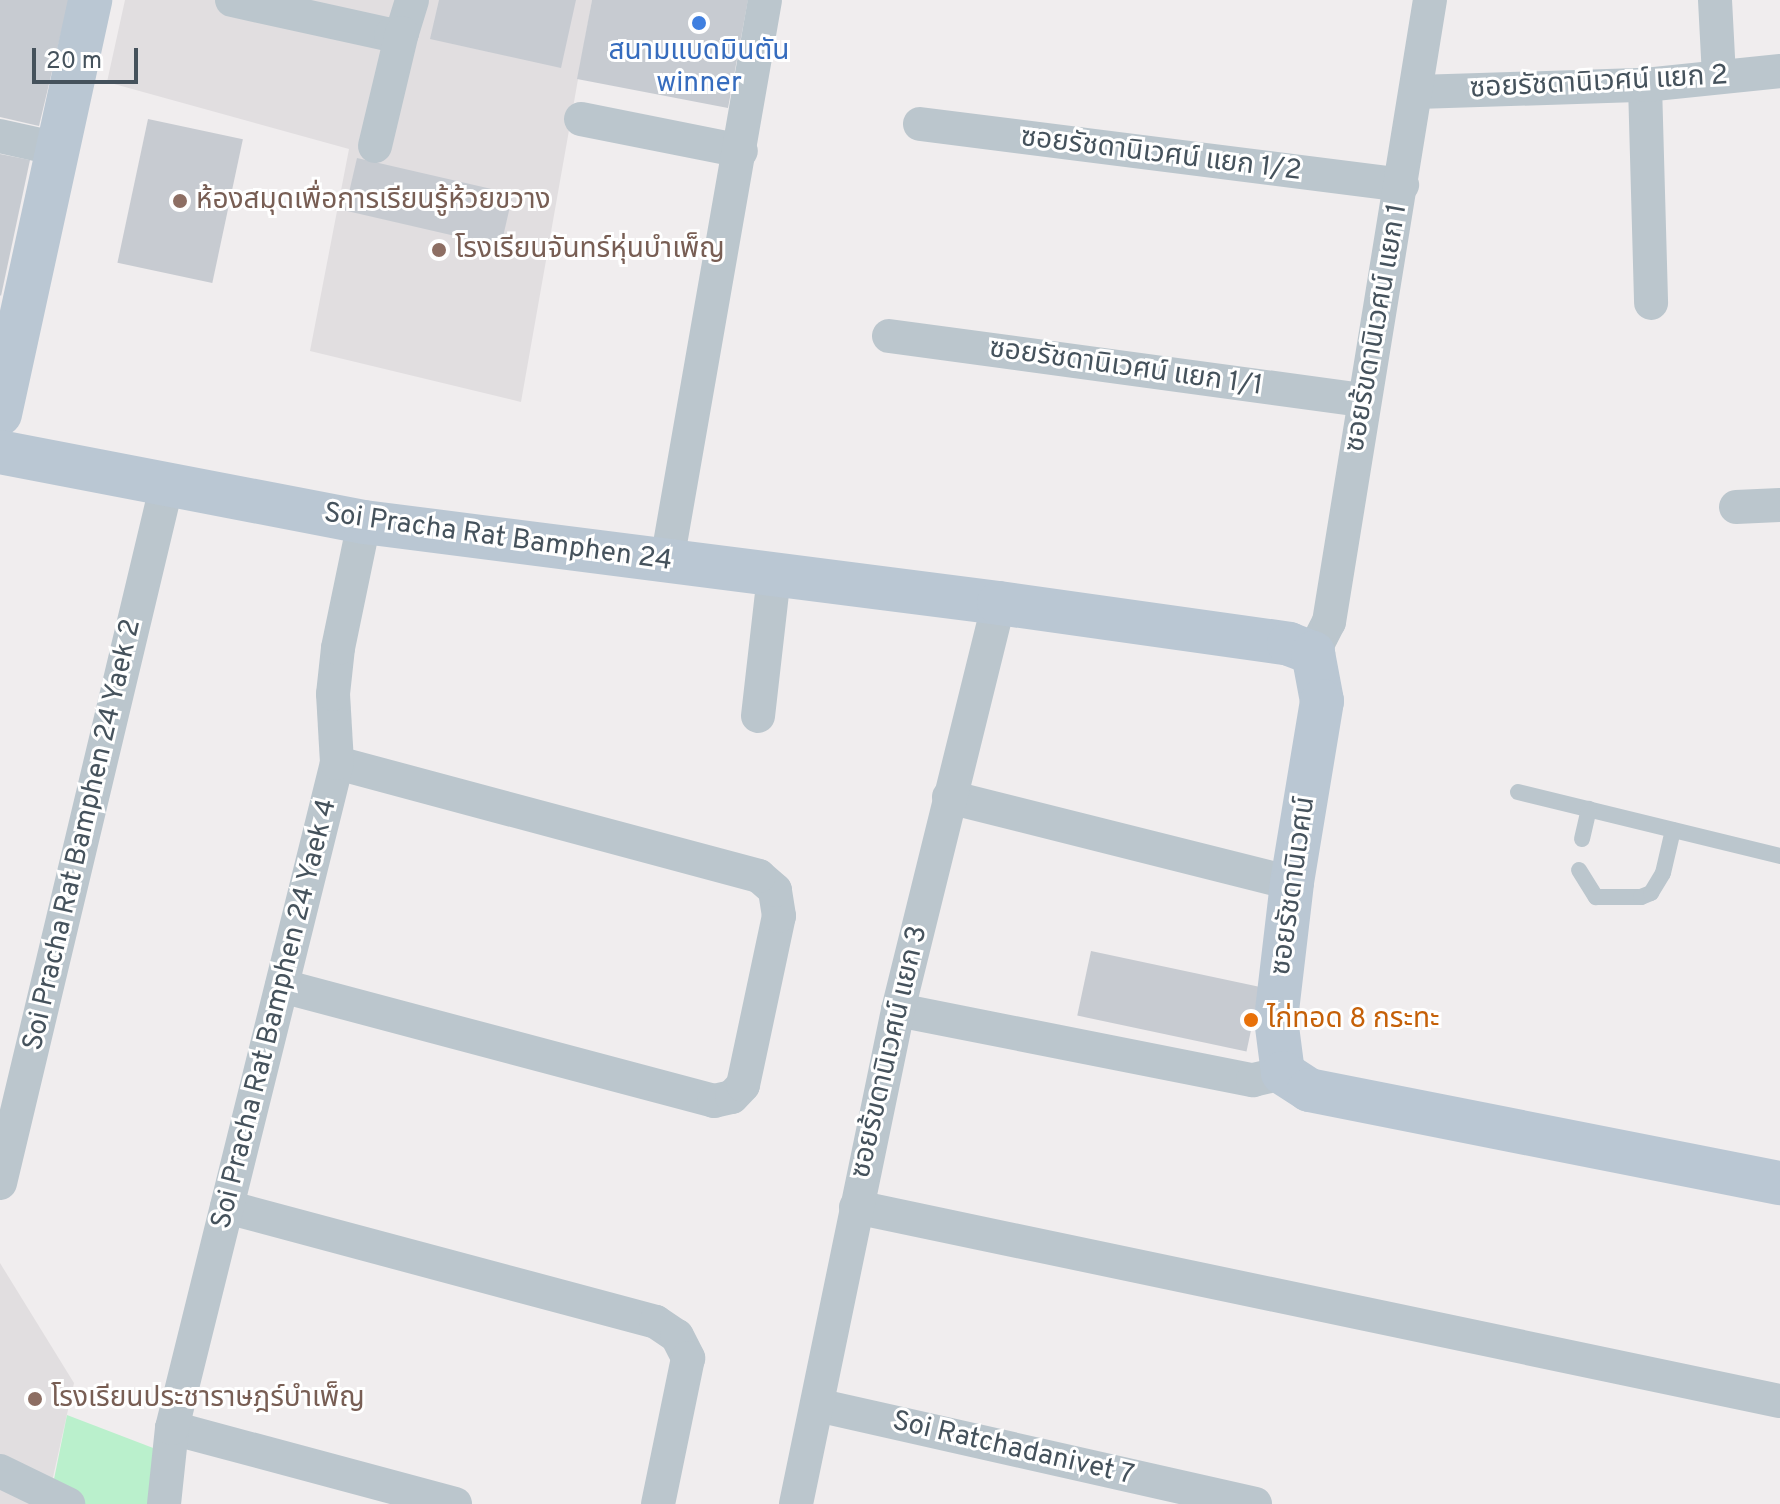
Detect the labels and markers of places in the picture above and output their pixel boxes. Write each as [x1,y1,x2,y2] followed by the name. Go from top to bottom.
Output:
[690,14,708,32] marker: สนามแบดมินตัน winner
[609,35,789,101] place label: สนามแบดมินตัน winner
[196,184,551,218] place label: ห้องสมุดเพื่อการเรียนรู้ห้วยขวาง
[171,192,189,210] marker: ห้องสมุดเพื่อการเรียนรู้ห้วยขวาง
[455,233,725,267] place label: โรงเรียนจันทร์หุ่นบำเพ็ญ
[430,241,448,259] marker: โรงเรียนจันทร์หุ่นบำเพ็ญ
[1267,1003,1439,1037] place label: ไก่ทอด 8 กระทะ
[1242,1011,1260,1029] marker: ไก่ทอด 8 กระทะ
[51,1382,365,1416] place label: โรงเรียนประชาราษฎร์บำเพ็ญ
[26,1390,44,1408] marker: โรงเรียนประชาราษฎร์บำเพ็ญ

